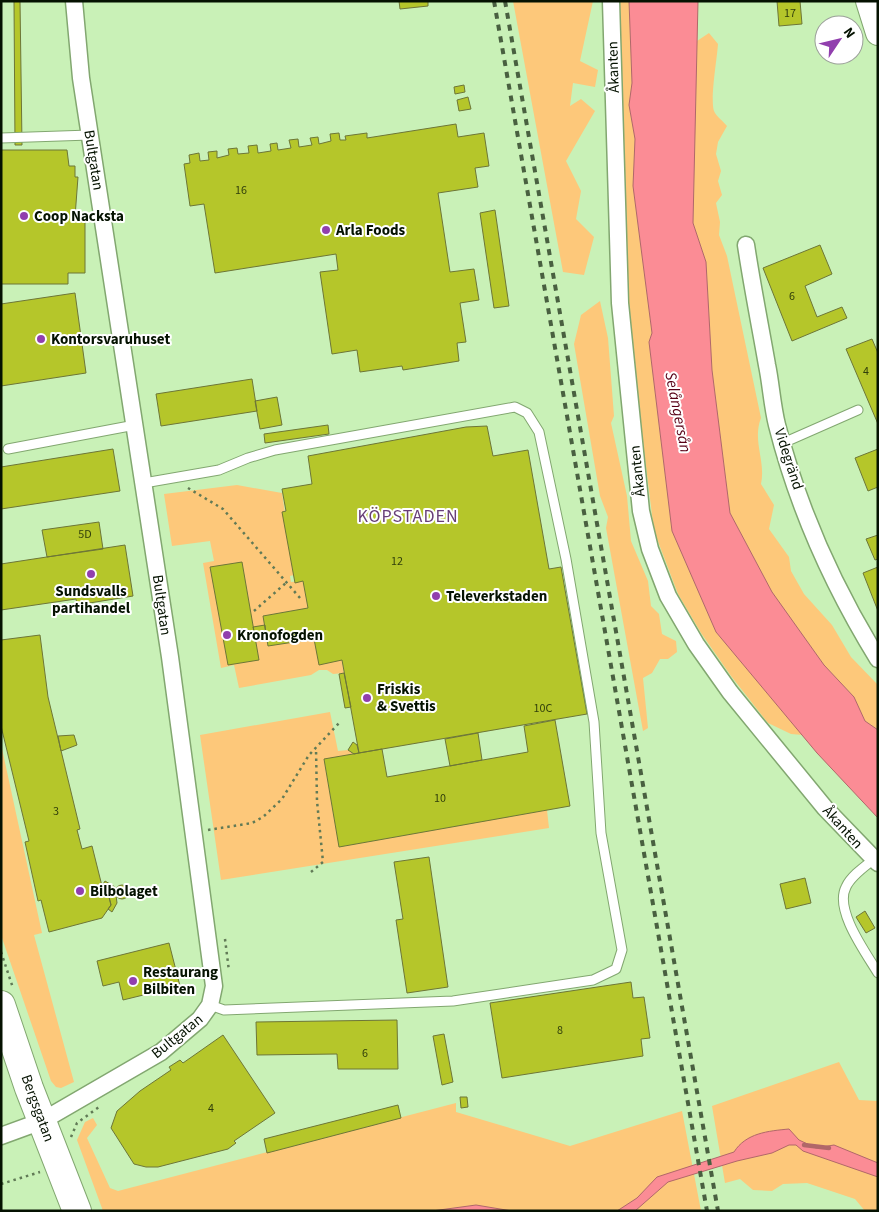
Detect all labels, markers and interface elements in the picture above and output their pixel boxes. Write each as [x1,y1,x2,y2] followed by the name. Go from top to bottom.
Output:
[784,5,796,22] house number: 17
[814,15,864,65] north arrow
[838,24,860,43] text: N
[602,41,625,93] street label: Åkanten
[78,128,109,192] street label: Bultgatan
[235,182,247,199] house number: 16
[34,206,124,227] place label: Coop Nacksta
[18,210,30,222] marker: Coop Nacksta
[335,220,406,241] place label: Arla Foods
[320,224,332,236] marker: Arla Foods
[789,288,795,305] house number: 6
[51,329,170,350] place label: Kontorsvaruhuset
[35,333,47,345] marker: Kontorsvaruhuset
[863,363,869,380] house number: 4
[659,370,697,454] water label: Selångersån
[769,426,808,493] street label: Videgränd
[624,444,651,498] street label: Åkanten
[357,504,459,529] district label: KÖPSTADEN
[78,526,92,543] house number: 5D
[391,553,403,570] house number: 12
[85,568,97,580] marker: Sundsvalls partihandel
[147,573,176,637] street label: Bultgatan
[52,581,131,619] place label: Sundsvalls partihandel
[446,586,547,607] place label: Televerkstaden
[430,590,442,602] marker: Televerkstaden
[237,625,323,646] place label: Kronofogden
[221,629,233,641] marker: Kronofogden
[377,679,436,717] place label: Friskis & Svettis
[361,692,373,704] marker: Friskis & Svettis
[534,700,553,717] house number: 10C
[434,790,446,807] house number: 10
[818,801,868,854] street label: Åkanten
[53,803,59,820] house number: 3
[90,881,158,902] place label: Bilbolaget
[74,885,86,897] marker: Bilbolaget
[143,962,218,1000] place label: Restaurang Bilbiten
[127,975,139,987] marker: Restaurang Bilbiten
[147,1009,208,1064] street label: Bultgatan
[557,1022,563,1039] house number: 8
[362,1045,368,1062] house number: 6
[16,1072,59,1145] street label: Bergsgatan
[208,1100,214,1117] house number: 4

